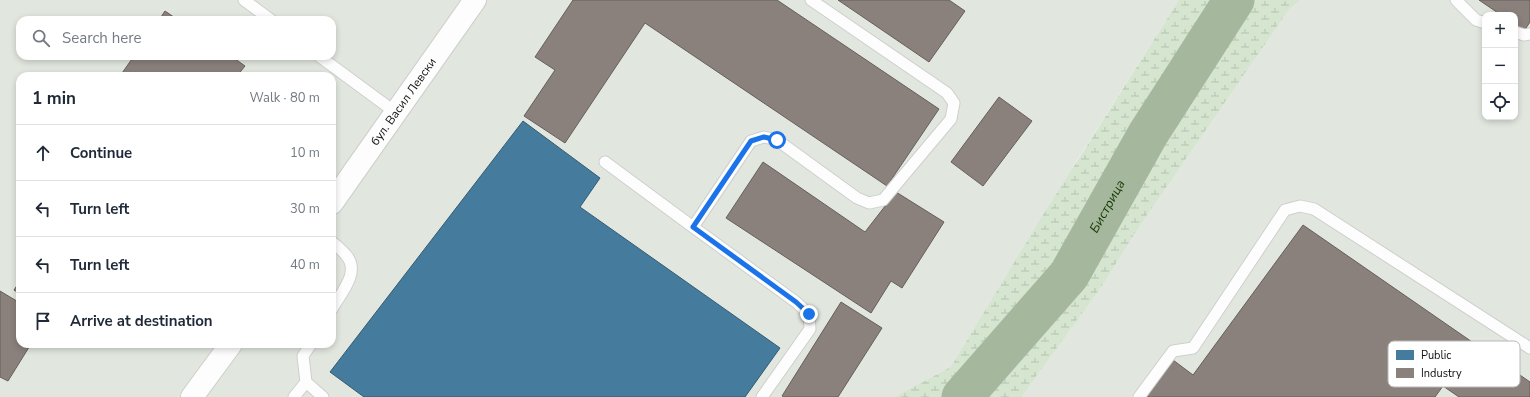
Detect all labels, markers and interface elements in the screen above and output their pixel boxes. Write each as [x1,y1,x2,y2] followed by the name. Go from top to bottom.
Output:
[1482,12,1518,120] map controls
[1482,12,1518,48] button: +
[16,16,336,60] search box
[30,27,52,49] icon: search
[62,28,142,48] text: Search here
[1482,48,1518,84] button: −
[367,55,440,149] street label: бул. Васил Левски
[1482,84,1518,120] button: locate
[32,87,76,110] text: 1 min
[249,89,320,107] text: Walk · 80 m
[768,131,786,149] route start
[32,142,54,164] icon: ahead
[70,143,132,163] text: Continue
[290,144,320,162] text: 10 m
[1085,177,1130,236] water label: Бистрица
[32,198,54,220] icon: left
[70,199,129,219] text: Turn left
[290,200,320,218] text: 30 m
[32,254,54,276] icon: left
[70,255,129,275] text: Turn left
[290,256,320,274] text: 40 m
[800,305,818,323] route end
[32,310,54,332] icon: arrive
[70,311,213,331] text: Arrive at destination
[1388,341,1520,387] legend
[1421,348,1451,363] text: Public
[1421,366,1462,381] text: Industry

